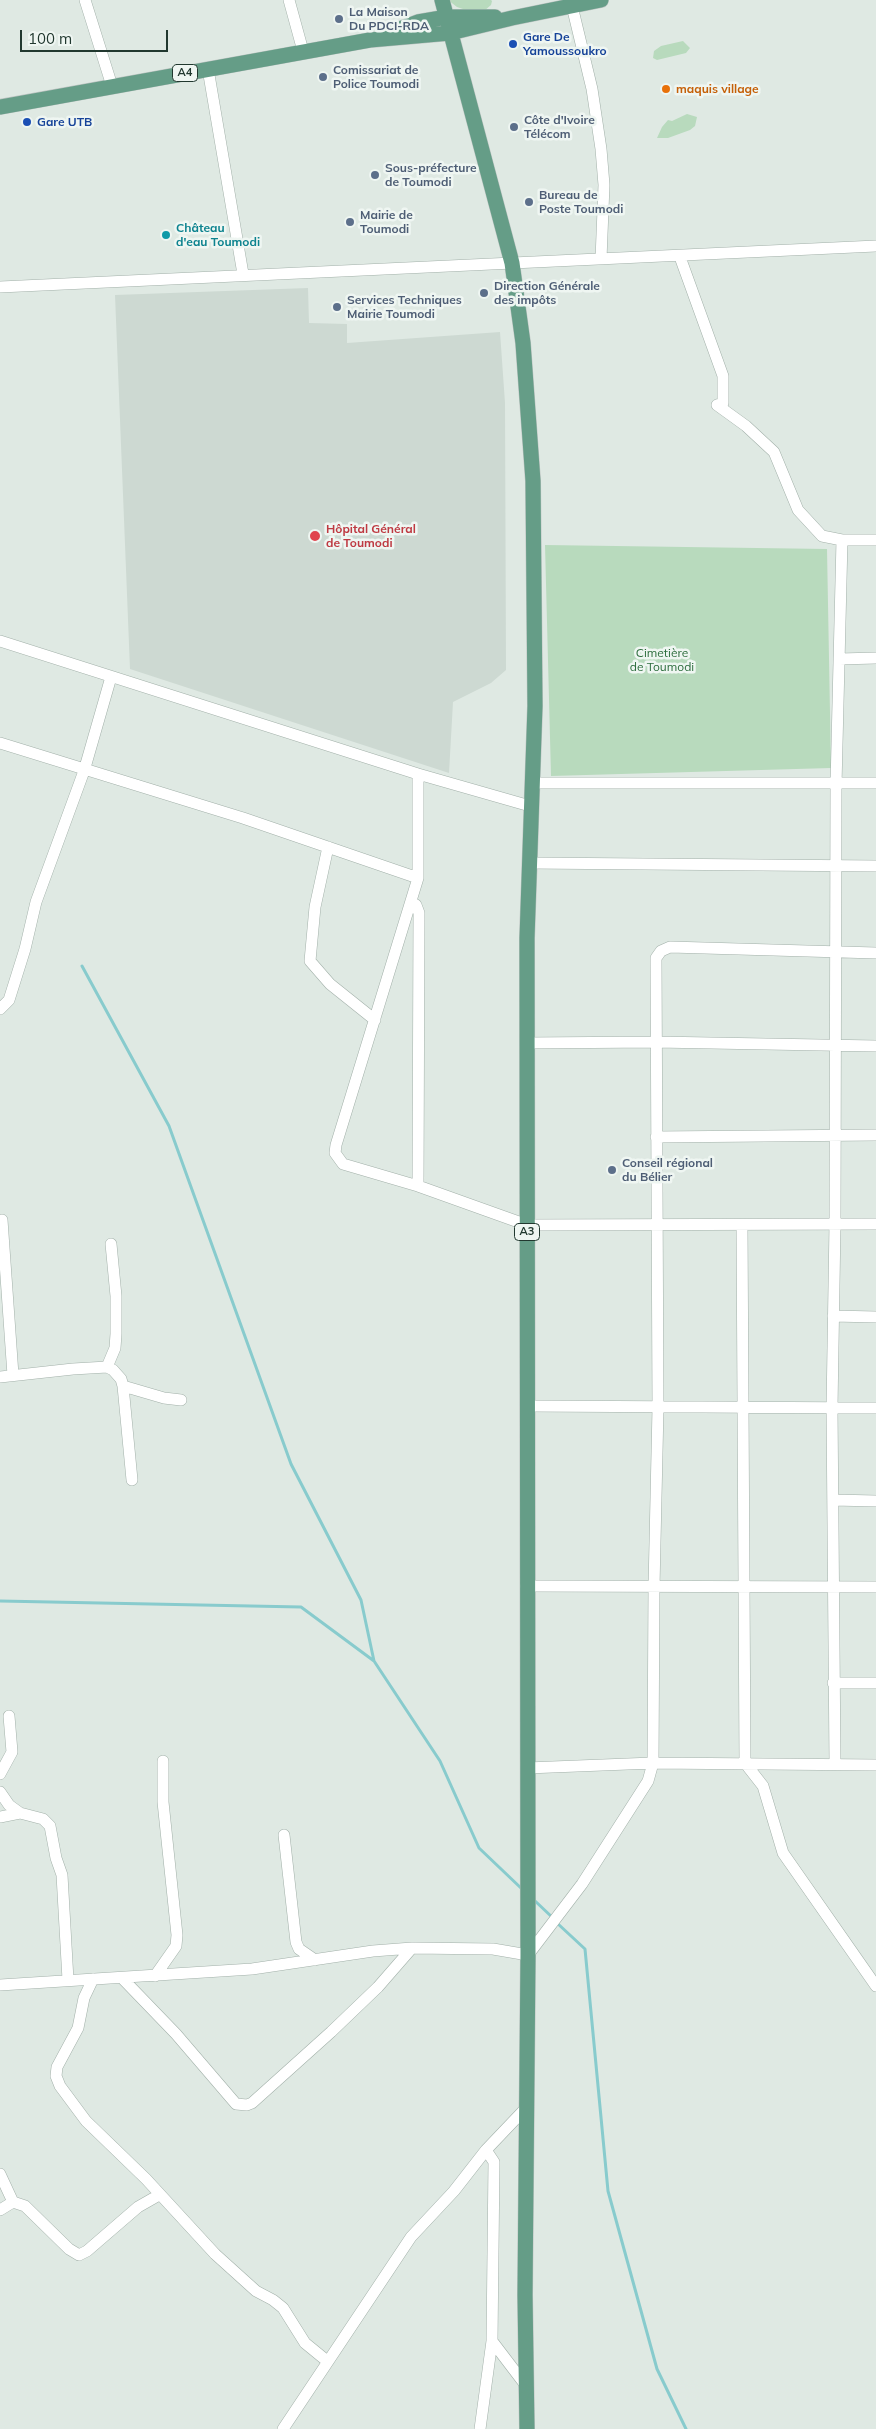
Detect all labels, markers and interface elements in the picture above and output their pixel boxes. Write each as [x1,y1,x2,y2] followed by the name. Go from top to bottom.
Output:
[349,5,429,33] place label: La Maison Du PDCI-RDA
[333,13,345,25] marker: La Maison Du PDCI-RDA
[22,20,170,52] scale bar
[28,29,72,48] text: 100 m
[523,30,607,58] place label: Gare De Yamoussoukro
[507,38,519,50] marker: Gare De Yamoussoukro
[333,63,419,91] place label: Comissariat de Police Toumodi
[172,64,198,82] road number: A4
[317,71,329,83] marker: Comissariat de Police Toumodi
[676,82,759,96] place label: maquis village
[660,83,672,95] marker: maquis village
[524,113,595,141] place label: Côte d'Ivoire Télécom
[37,115,92,129] place label: Gare UTB
[21,116,33,128] marker: Gare UTB
[508,121,520,133] marker: Côte d'Ivoire Télécom
[385,161,477,189] place label: Sous-préfecture de Toumodi
[369,169,381,181] marker: Sous-préfecture de Toumodi
[539,188,623,216] place label: Bureau de Poste Toumodi
[523,196,535,208] marker: Bureau de Poste Toumodi
[360,208,413,236] place label: Mairie de Toumodi
[344,216,356,228] marker: Mairie de Toumodi
[176,221,260,249] place label: Château d'eau Toumodi
[160,229,172,241] marker: Château d'eau Toumodi
[494,279,600,307] place label: Direction Générale des impôts
[478,287,490,299] marker: Direction Générale des impôts
[347,293,462,321] place label: Services Techniques Mairie Toumodi
[331,301,343,313] marker: Services Techniques Mairie Toumodi
[326,522,416,550] place label: Hôpital Général de Toumodi
[308,529,322,543] marker: Hôpital Général de Toumodi
[630,646,694,674] park label: Cimetière de Toumodi
[622,1156,713,1184] place label: Conseil régional du Bélier
[606,1164,618,1176] marker: Conseil régional du Bélier
[514,1224,540,1240] road number: A3

